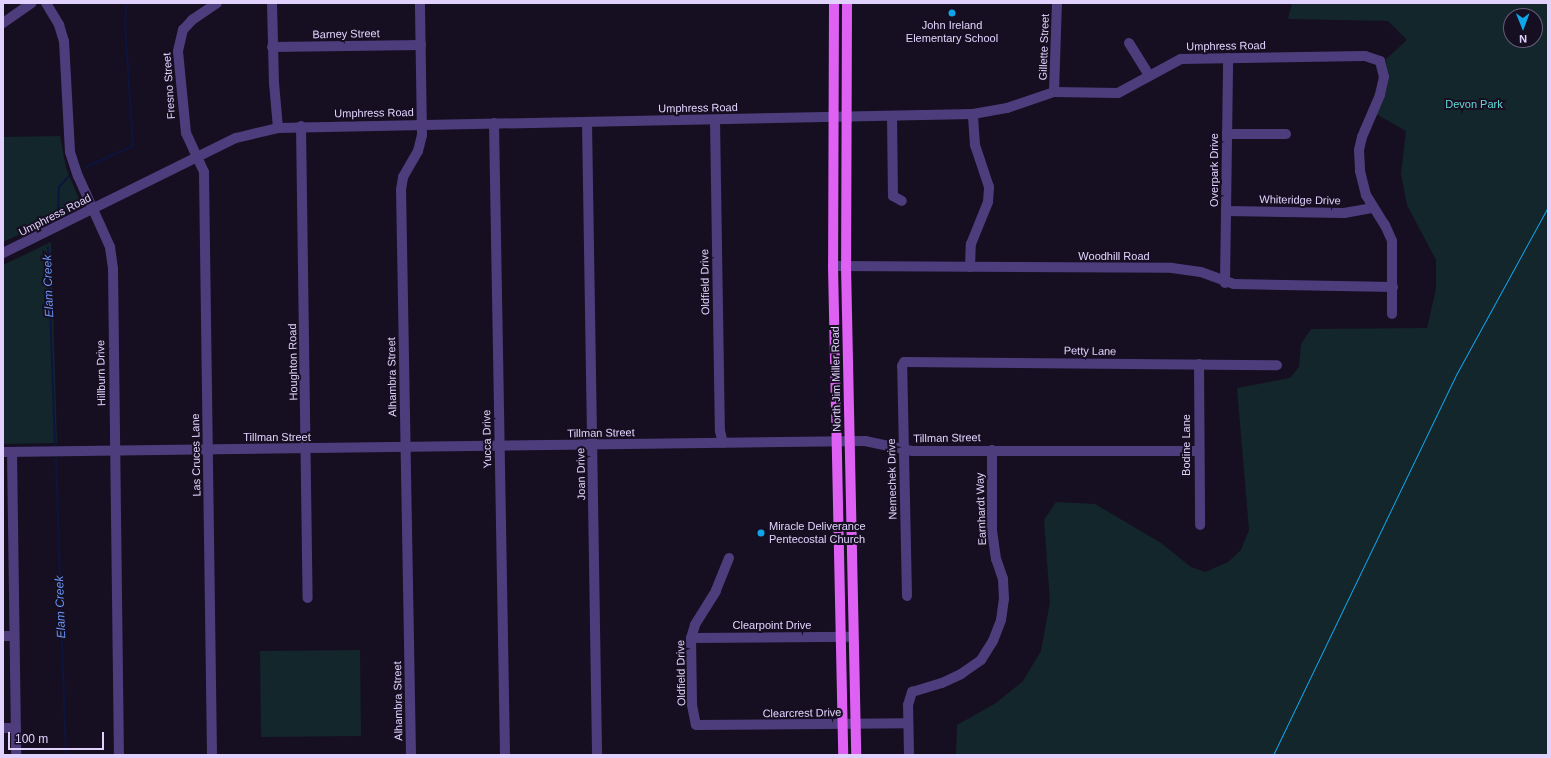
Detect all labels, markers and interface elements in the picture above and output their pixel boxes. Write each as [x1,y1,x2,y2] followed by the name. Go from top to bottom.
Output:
[947,8,957,18] marker: John Ireland Elementary School
[1503,8,1543,48] north arrow
[1036,13,1052,81] street label: Gillette Street
[906,19,998,45] place label: John Ireland Elementary School
[312,27,380,41] street label: Barney Street
[1519,33,1527,45] text: N
[1186,39,1266,53] street label: Umphress Road
[160,52,178,120] street label: Fresno Street
[1445,97,1503,111] park label: Devon Park
[658,101,738,115] street label: Umphress Road
[334,106,414,120] street label: Umphress Road
[1207,133,1221,207] street label: Overpark Drive
[17,191,93,239] street label: Umphress Road
[1259,193,1341,207] street label: Whiteridge Drive
[698,249,712,315] street label: Oldfield Drive
[1078,249,1150,263] street label: Woodhill Road
[41,254,57,318] water label: Elam Creek
[286,323,300,401] street label: Houghton Road
[828,326,844,432] street label: North Jim Miller Road
[385,337,399,417] street label: Alhambra Street
[94,340,108,406] street label: Hillburn Drive
[1064,344,1116,358] street label: Petty Lane
[480,410,494,468] street label: Yucca Drive
[189,413,203,497] street label: Las Cruces Lane
[1179,414,1193,476] street label: Bodine Lane
[567,426,635,440] street label: Tillman Street
[243,430,311,444] street label: Tillman Street
[913,431,981,445] street label: Tillman Street
[885,438,899,520] street label: Nemechek Drive
[574,448,588,500] street label: Joan Drive
[973,472,989,546] street label: Earnhardt Way
[769,520,866,546] place label: Miracle Deliverance Pentecostal Church
[756,528,766,538] marker: Miracle Deliverance Pentecostal Church
[53,575,69,639] water label: Elam Creek
[733,618,811,632] street label: Clearpoint Drive
[674,640,688,706] street label: Oldfield Drive
[391,661,405,741] street label: Alhambra Street
[762,706,842,720] street label: Clearcrest Drive
[10,724,106,750] scale bar
[15,732,48,746] text: 100 m

